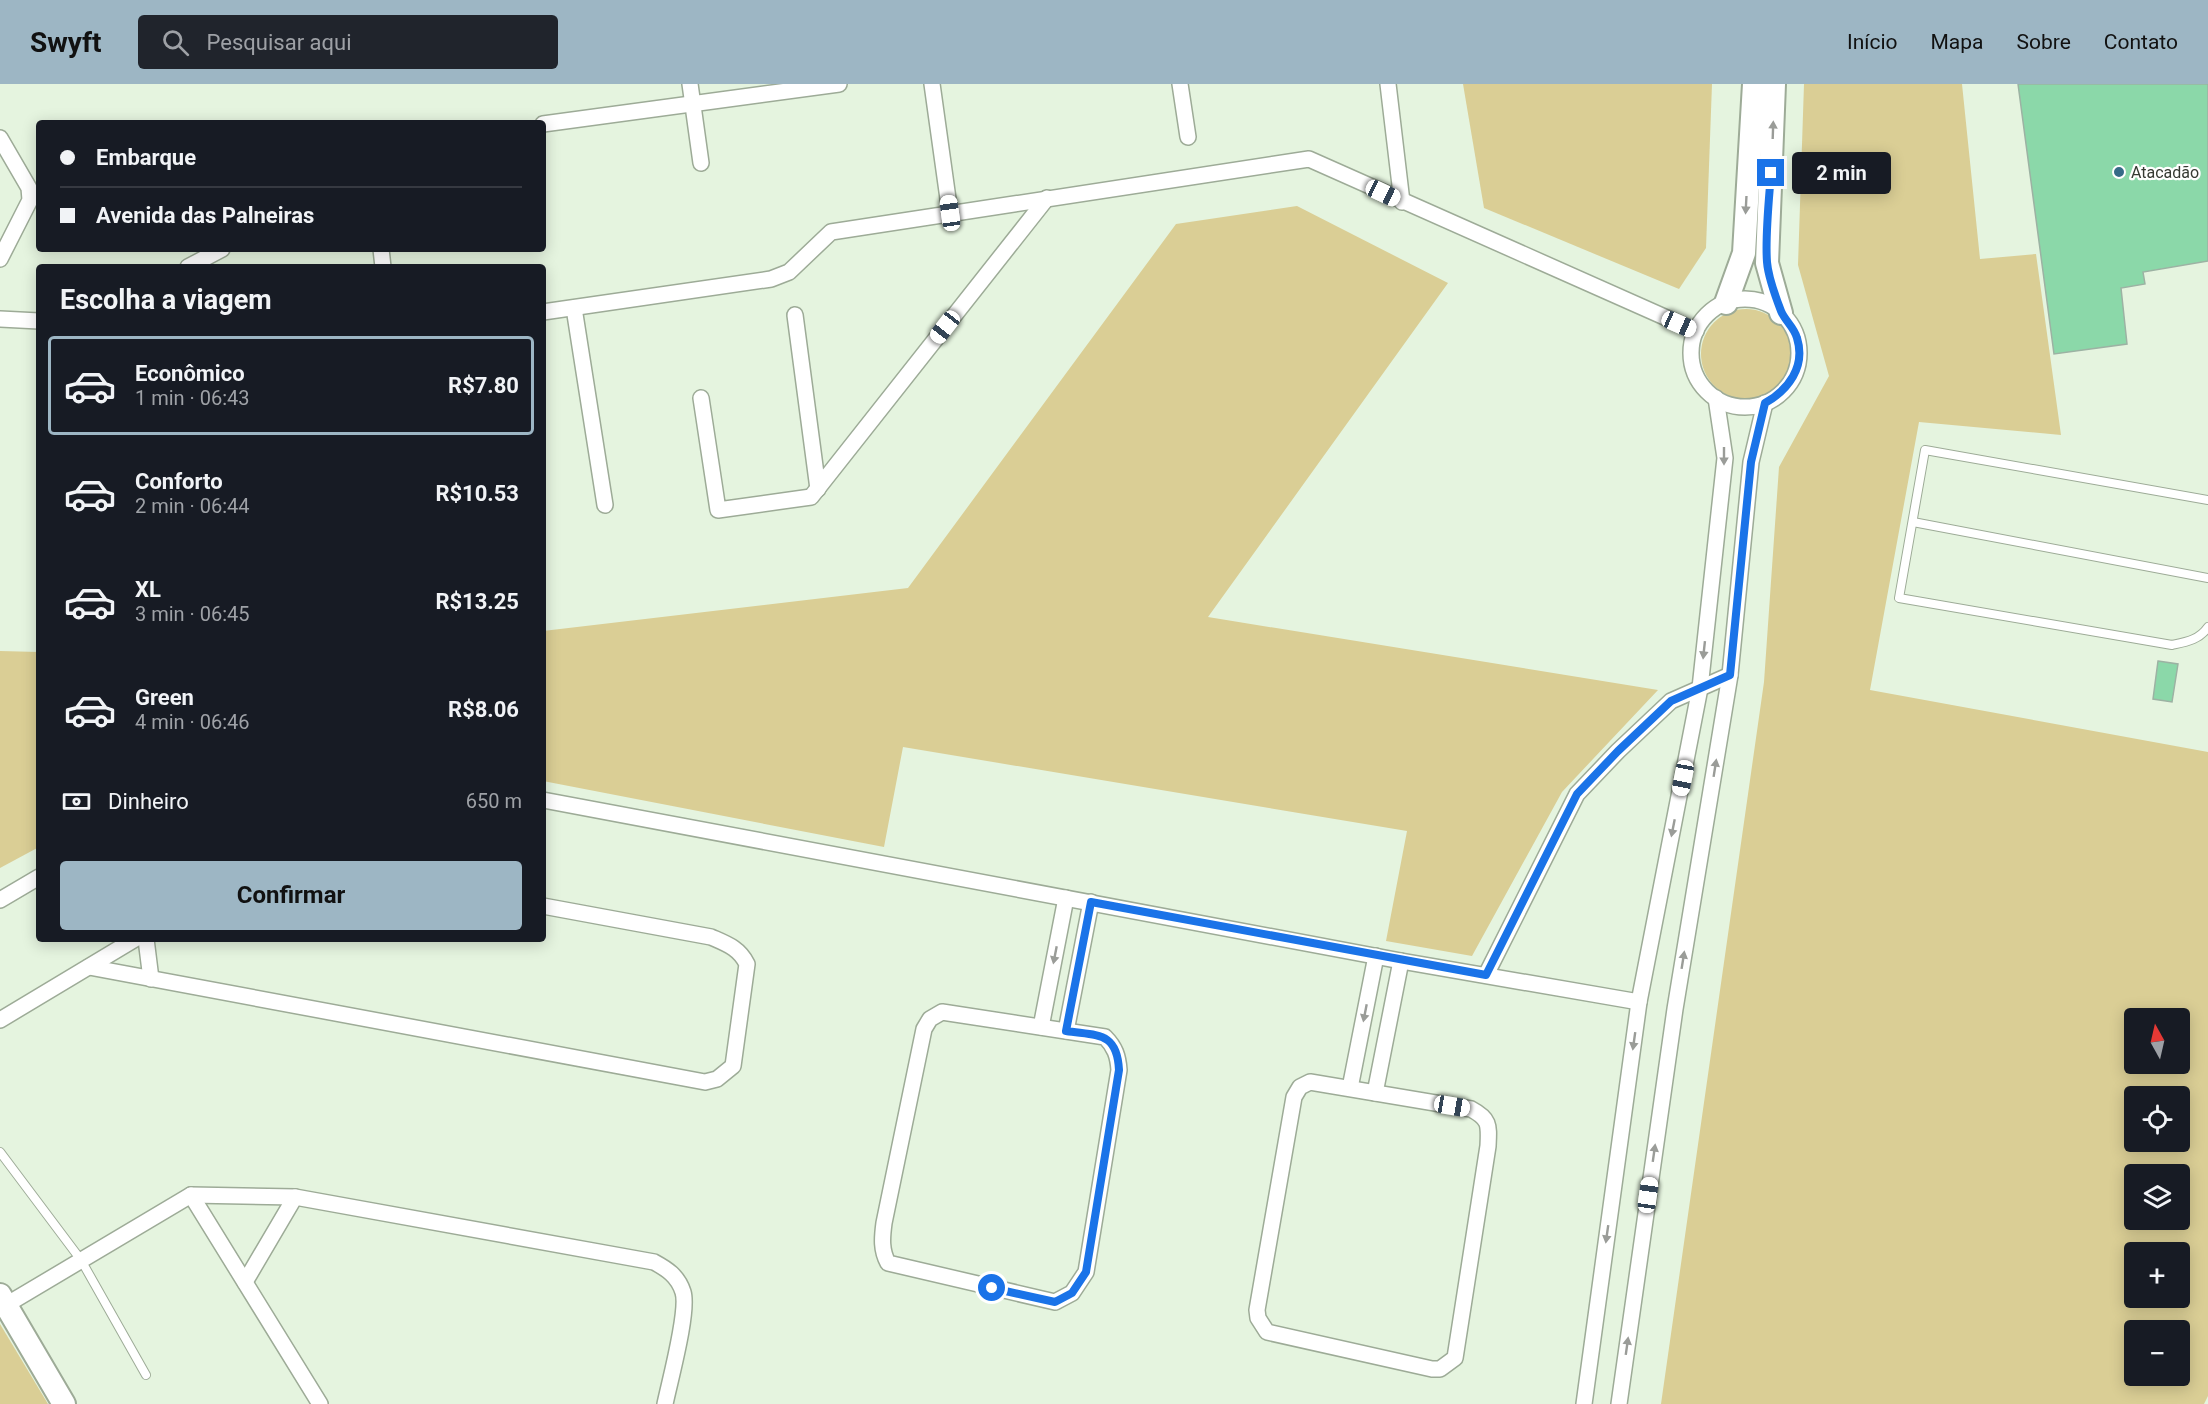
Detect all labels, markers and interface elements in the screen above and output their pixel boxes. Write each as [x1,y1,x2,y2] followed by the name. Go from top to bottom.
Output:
[138,15,558,69] search box
[30,26,102,59] text: Swyft
[159,26,192,59] icon: search
[207,30,352,55] text: Pesquisar aqui
[1847,30,1898,54] text: Início
[1931,30,1984,54] text: Mapa
[2017,30,2071,54] text: Sobre
[2104,30,2178,54] text: Contato
[1768,121,1777,140] one-way arrow
[96,145,196,170] text: Embarque
[1792,152,1891,194] callout: 2 min
[1757,159,1784,186] route end
[1816,161,1867,185] text: 2 min
[2131,163,2199,182] place label: Atacadão
[2112,165,2126,179] marker: Atacadão
[1363,177,1403,209] car
[939,194,961,232] car
[1742,196,1751,215] one-way arrow
[96,203,314,228] text: Avenida das Palneiras
[60,284,272,316] text: Escolha a viagem
[927,307,963,347] car
[1659,308,1699,340] car
[63,359,117,413] icon: car
[135,361,245,386] text: Econômico
[448,373,519,398] text: R$7.80
[135,386,250,410] text: 1 min · 06:43
[1720,447,1729,466] one-way arrow
[63,467,117,521] icon: car
[135,469,223,494] text: Conforto
[435,481,519,506] text: R$10.53
[135,494,250,518] text: 2 min · 06:44
[63,575,117,629] icon: car
[135,577,161,602] text: XL
[435,589,519,614] text: R$13.25
[135,602,250,626] text: 3 min · 06:45
[1699,640,1709,659] one-way arrow
[63,683,117,737] icon: car
[135,685,194,710] text: Green
[448,697,519,722] text: R$8.06
[135,710,250,734] text: 4 min · 06:46
[1711,758,1720,777] one-way arrow
[1671,759,1695,797] car
[60,785,93,818] icon: cash
[108,789,189,814] text: Dinheiro
[466,789,522,813] text: 650 m
[1668,819,1677,838] one-way arrow
[60,861,522,930] button: Confirmar
[1050,946,1059,965] one-way arrow
[1679,950,1688,969] one-way arrow
[1360,1004,1369,1023] one-way arrow
[2124,1008,2190,1074] north arrow
[2124,1008,2190,1386] map controls
[1629,1031,1638,1050] one-way arrow
[2124,1086,2190,1152] button: locate
[1433,1094,1471,1118] car
[1650,1143,1659,1162] one-way arrow
[2124,1164,2190,1230] button: layers
[1637,1176,1659,1214] car
[1603,1225,1612,1244] one-way arrow
[2124,1242,2190,1308] button: +
[978,1274,1005,1301] route start
[2124,1320,2190,1386] button: −
[1622,1336,1631,1355] one-way arrow

